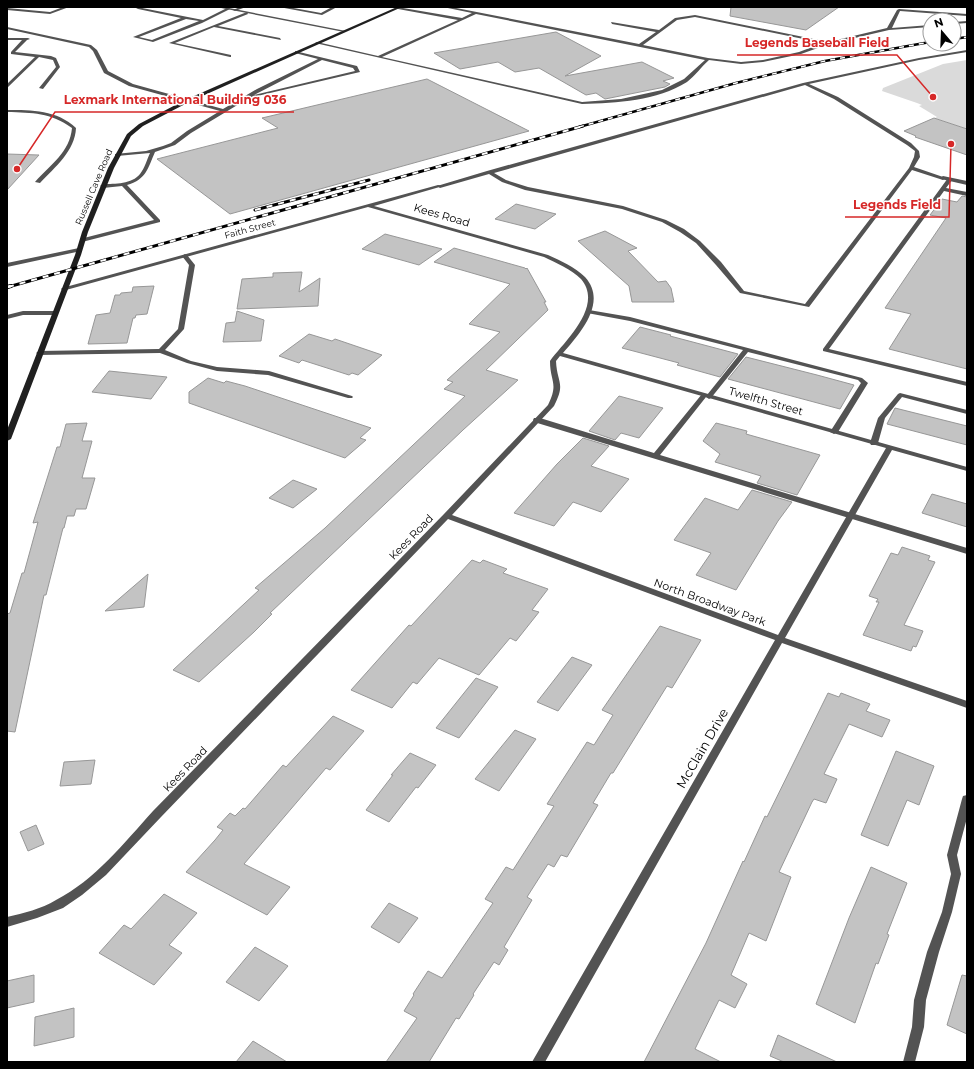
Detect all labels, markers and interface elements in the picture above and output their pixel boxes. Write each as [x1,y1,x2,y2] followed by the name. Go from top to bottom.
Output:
[922,12,962,52] north arrow
[932,14,945,31] text: N
[737,31,897,55] callout: Legends Baseball Field
[745,35,889,50] text: Legends Baseball Field
[55,88,294,112] callout: Lexmark International Building 036
[64,92,287,107] text: Lexmark International Building 036
[73,147,115,227] street label: Russell Cave Road
[845,193,949,217] callout: Legends Field
[853,197,941,212] text: Legends Field
[412,200,472,230] street label: Kees Road
[223,216,277,241] street label: Faith Street
[727,384,805,418] street label: Twelfth Street
[386,511,436,563] street label: Kees Road
[652,575,768,629] street label: North Broadway Park
[673,705,731,791] street label: McClain Drive
[160,743,210,795] street label: Kees Road

